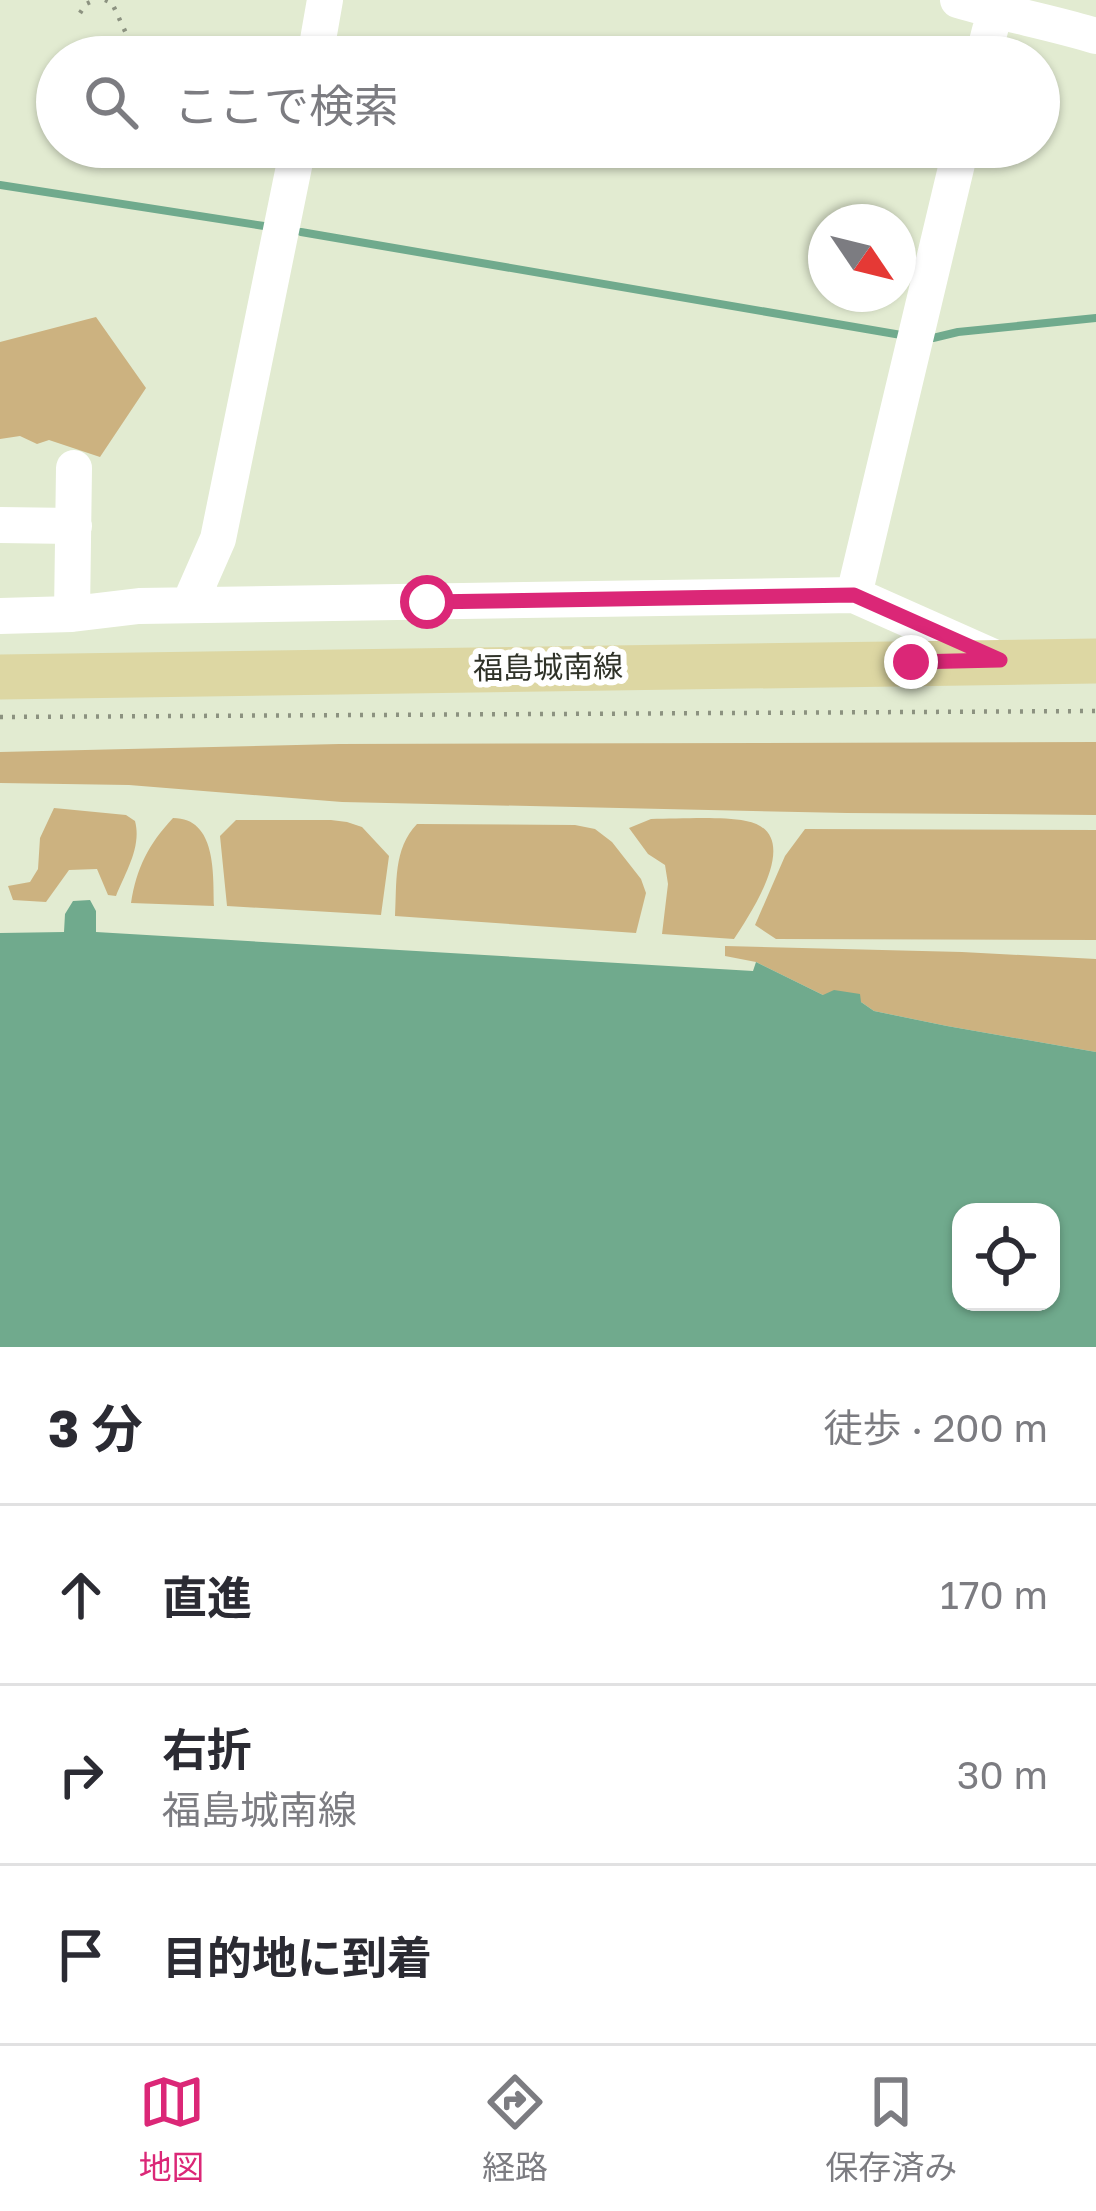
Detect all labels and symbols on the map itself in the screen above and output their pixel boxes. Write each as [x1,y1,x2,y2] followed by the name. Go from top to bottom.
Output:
[808,204,916,312] north arrow
[400,575,454,629] route start
[884,635,938,689] route end
[473,648,623,686] street label: 福島城南線

